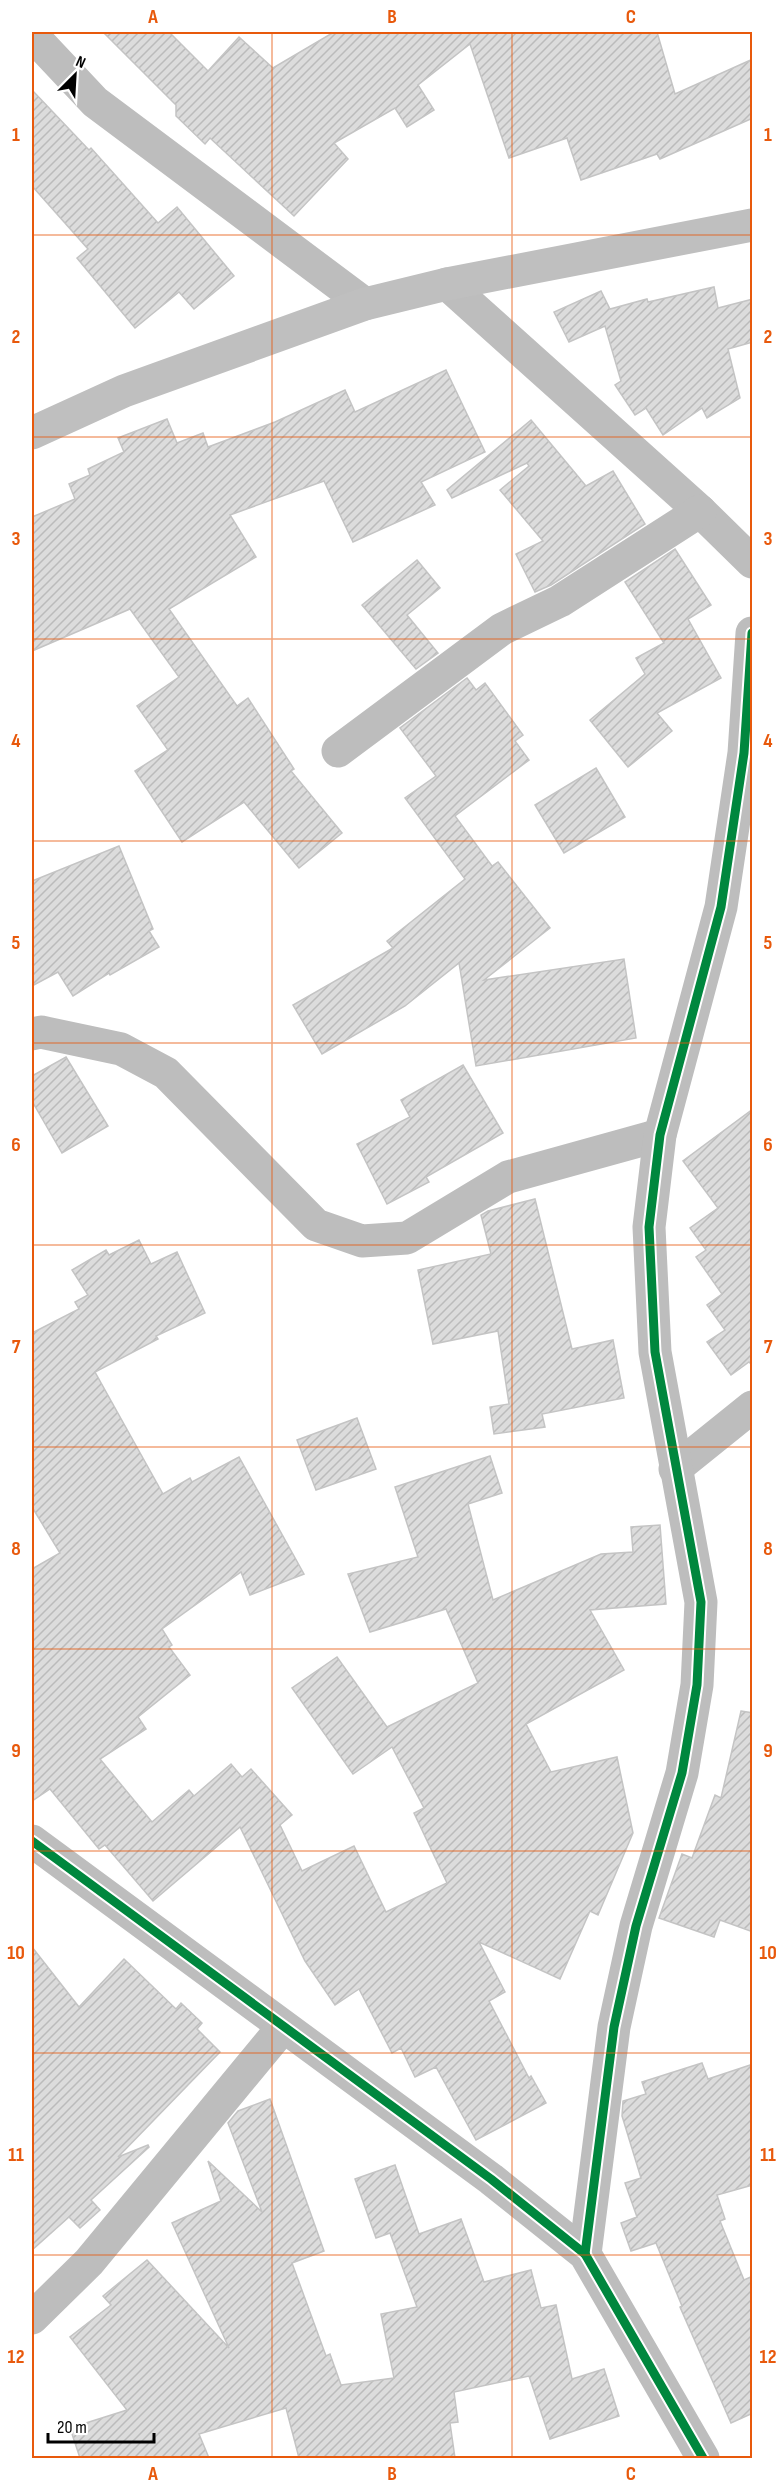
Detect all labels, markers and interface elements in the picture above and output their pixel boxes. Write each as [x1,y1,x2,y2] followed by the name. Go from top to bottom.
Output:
[147,5,158,29] text: A
[387,5,397,29] text: B
[626,5,636,29] text: C
[45,45,105,105] north arrow
[73,52,88,73] text: N
[12,123,20,147] text: 1
[764,123,772,147] text: 1
[12,325,20,349] text: 2
[764,325,772,349] text: 2
[12,527,21,551] text: 3
[764,527,773,551] text: 3
[11,729,21,753] text: 4
[763,729,773,753] text: 4
[12,931,21,955] text: 5
[764,931,773,955] text: 5
[11,1133,21,1157] text: 6
[763,1133,773,1157] text: 6
[12,1335,21,1359] text: 7
[764,1335,773,1359] text: 7
[11,1537,21,1561] text: 8
[763,1537,773,1561] text: 8
[11,1739,21,1763] text: 9
[763,1739,773,1763] text: 9
[7,1941,25,1965] text: 10
[759,1941,777,1965] text: 10
[8,2143,24,2167] text: 11
[760,2143,776,2167] text: 11
[8,2345,24,2369] text: 12
[760,2345,776,2369] text: 12
[48,2406,154,2444] scale bar
[57,2417,87,2438] text: 20 m
[147,2462,158,2486] text: A
[387,2462,397,2486] text: B
[626,2462,636,2486] text: C

